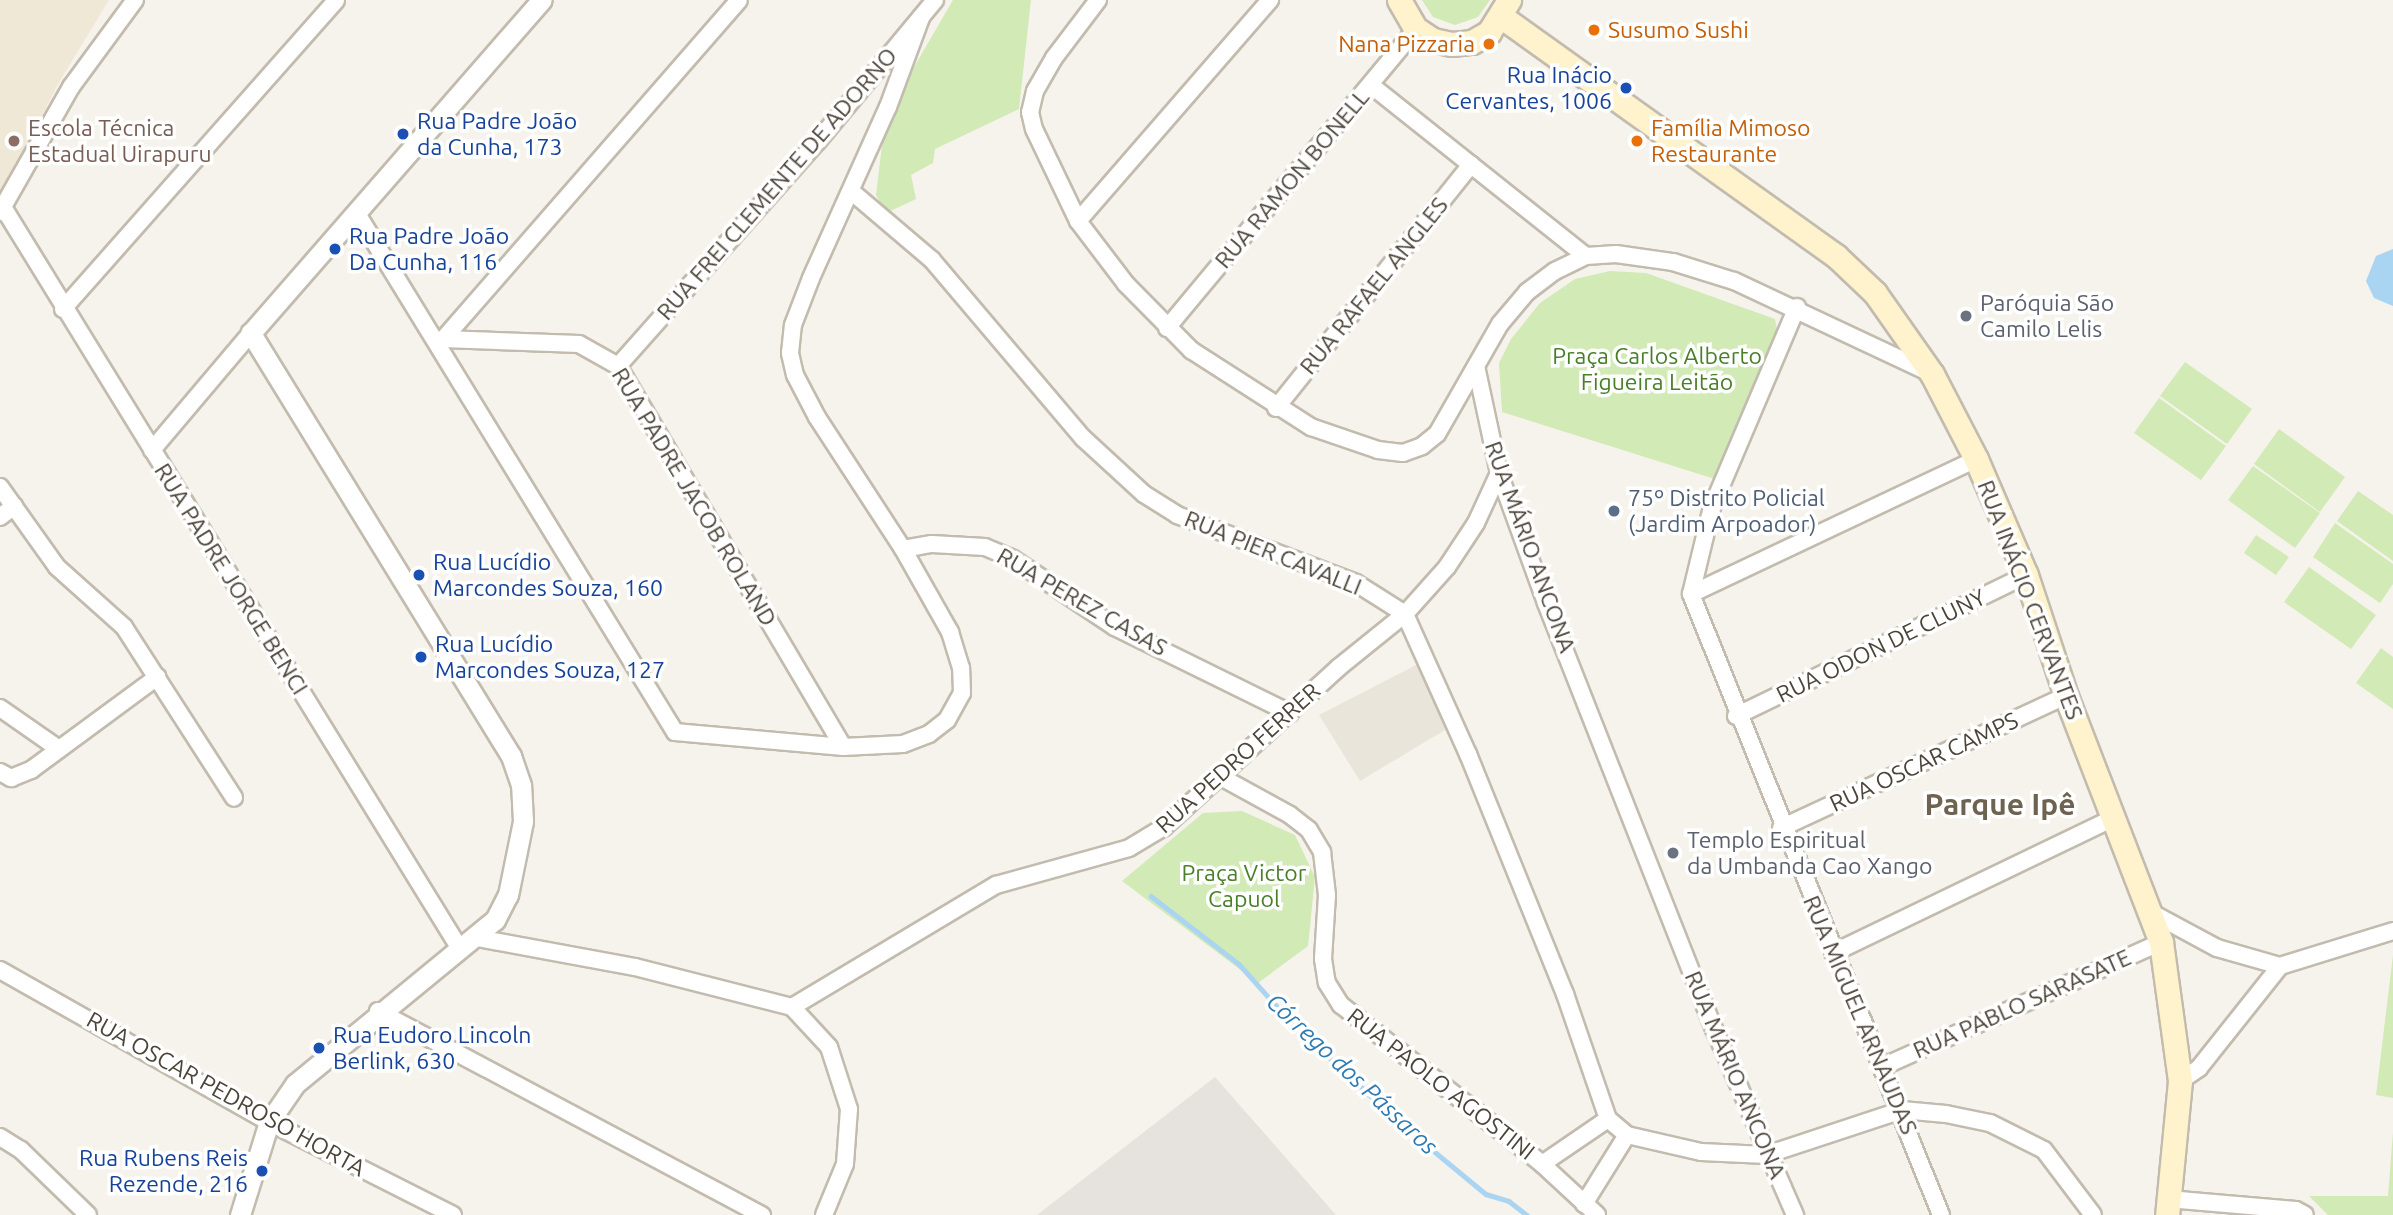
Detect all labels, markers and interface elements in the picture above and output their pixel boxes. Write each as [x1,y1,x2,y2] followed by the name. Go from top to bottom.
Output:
[1608,16,1749,44] place label: Susumo Sushi
[1586,22,1602,38] marker: Susumo Sushi
[1338,30,1475,58] place label: Nana Pizzaria
[1481,36,1497,52] marker: Nana Pizzaria
[651,42,903,326] street label: RUA FREI CLEMENTE DE ADORNO
[1445,61,1612,115] place label: Rua Inácio Cervantes, 1006
[1618,80,1634,96] marker: Rua Inácio Cervantes, 1006
[1209,84,1375,274] street label: RUA RAMON BONELL
[417,107,577,161] place label: Rua Padre João da Cunha, 173
[28,114,212,168] place label: Escola Técnica Estadual Uirapuru
[1651,114,1811,168] place label: Família Mimoso Restaurante
[395,126,411,142] marker: Rua Padre João da Cunha, 173
[6,133,22,149] marker: Escola Técnica Estadual Uirapuru
[1629,133,1645,149] marker: Família Mimoso Restaurante
[1294,192,1454,380] street label: RUA RAFAEL ANGLES
[349,222,509,276] place label: Rua Padre João Da Cunha, 116
[327,241,343,257] marker: Rua Padre João Da Cunha, 116
[1980,289,2114,343] place label: Paróquia São Camilo Lelis
[1958,308,1974,324] marker: Paróquia São Camilo Lelis
[1552,342,1762,396] park label: Praça Carlos Alberto Figueira Leitão
[606,363,782,631] street label: RUA PADRE JACOB ROLAND
[1479,438,1581,656] street label: RUA MÁRIO ANCONA
[148,458,314,700] street label: RUA PADRE JORGE BENCI
[1972,476,2088,724] street label: RUA INÁCIO CERVANTES
[1628,484,1825,538] place label: 75º Distrito Policial (Jardim Arpoador)
[1606,503,1622,519] marker: 75º Distrito Policial (Jardim Arpoador)
[1180,505,1366,601] street label: RUA PIER CAVALLI
[992,542,1172,662] street label: RUA PEREZ CASAS
[433,548,663,602] place label: Rua Lucídio Marcondes Souza, 160
[411,567,427,583] marker: Rua Lucídio Marcondes Souza, 160
[1772,583,1990,709] street label: RUA ODON DE CLUNY
[435,630,665,684] place label: Rua Lucídio Marcondes Souza, 127
[413,649,429,665] marker: Rua Lucídio Marcondes Souza, 127
[1150,677,1326,839] street label: RUA PEDRO FERRER
[1825,706,2023,818] street label: RUA OSCAR CAMPS
[1924,786,2076,822] district label: Parque Ipê
[1687,826,1932,880] place label: Templo Espiritual da Umbanda Cao Xango
[1665,845,1681,861] marker: Templo Espiritual da Umbanda Cao Xango
[1182,859,1306,913] park label: Praça Victor Capuol
[1797,891,1923,1139] street label: RUA MIGUEL ARNAUDAS
[1909,944,2135,1064] street label: RUA PABLO SARASATE
[1679,967,1791,1183] street label: RUA MÁRIO ANCONA
[1260,987,1444,1161] water label: Córrego dos Pássaros
[1342,1002,1540,1166] street label: RUA PAOLO AGOSTINI
[82,1006,370,1182] street label: RUA OSCAR PEDROSO HORTA
[333,1021,531,1075] place label: Rua Eudoro Lincoln Berlink, 630
[311,1040,327,1056] marker: Rua Eudoro Lincoln Berlink, 630
[79,1144,248,1198] place label: Rua Rubens Reis Rezende, 216
[254,1163,270,1179] marker: Rua Rubens Reis Rezende, 216

